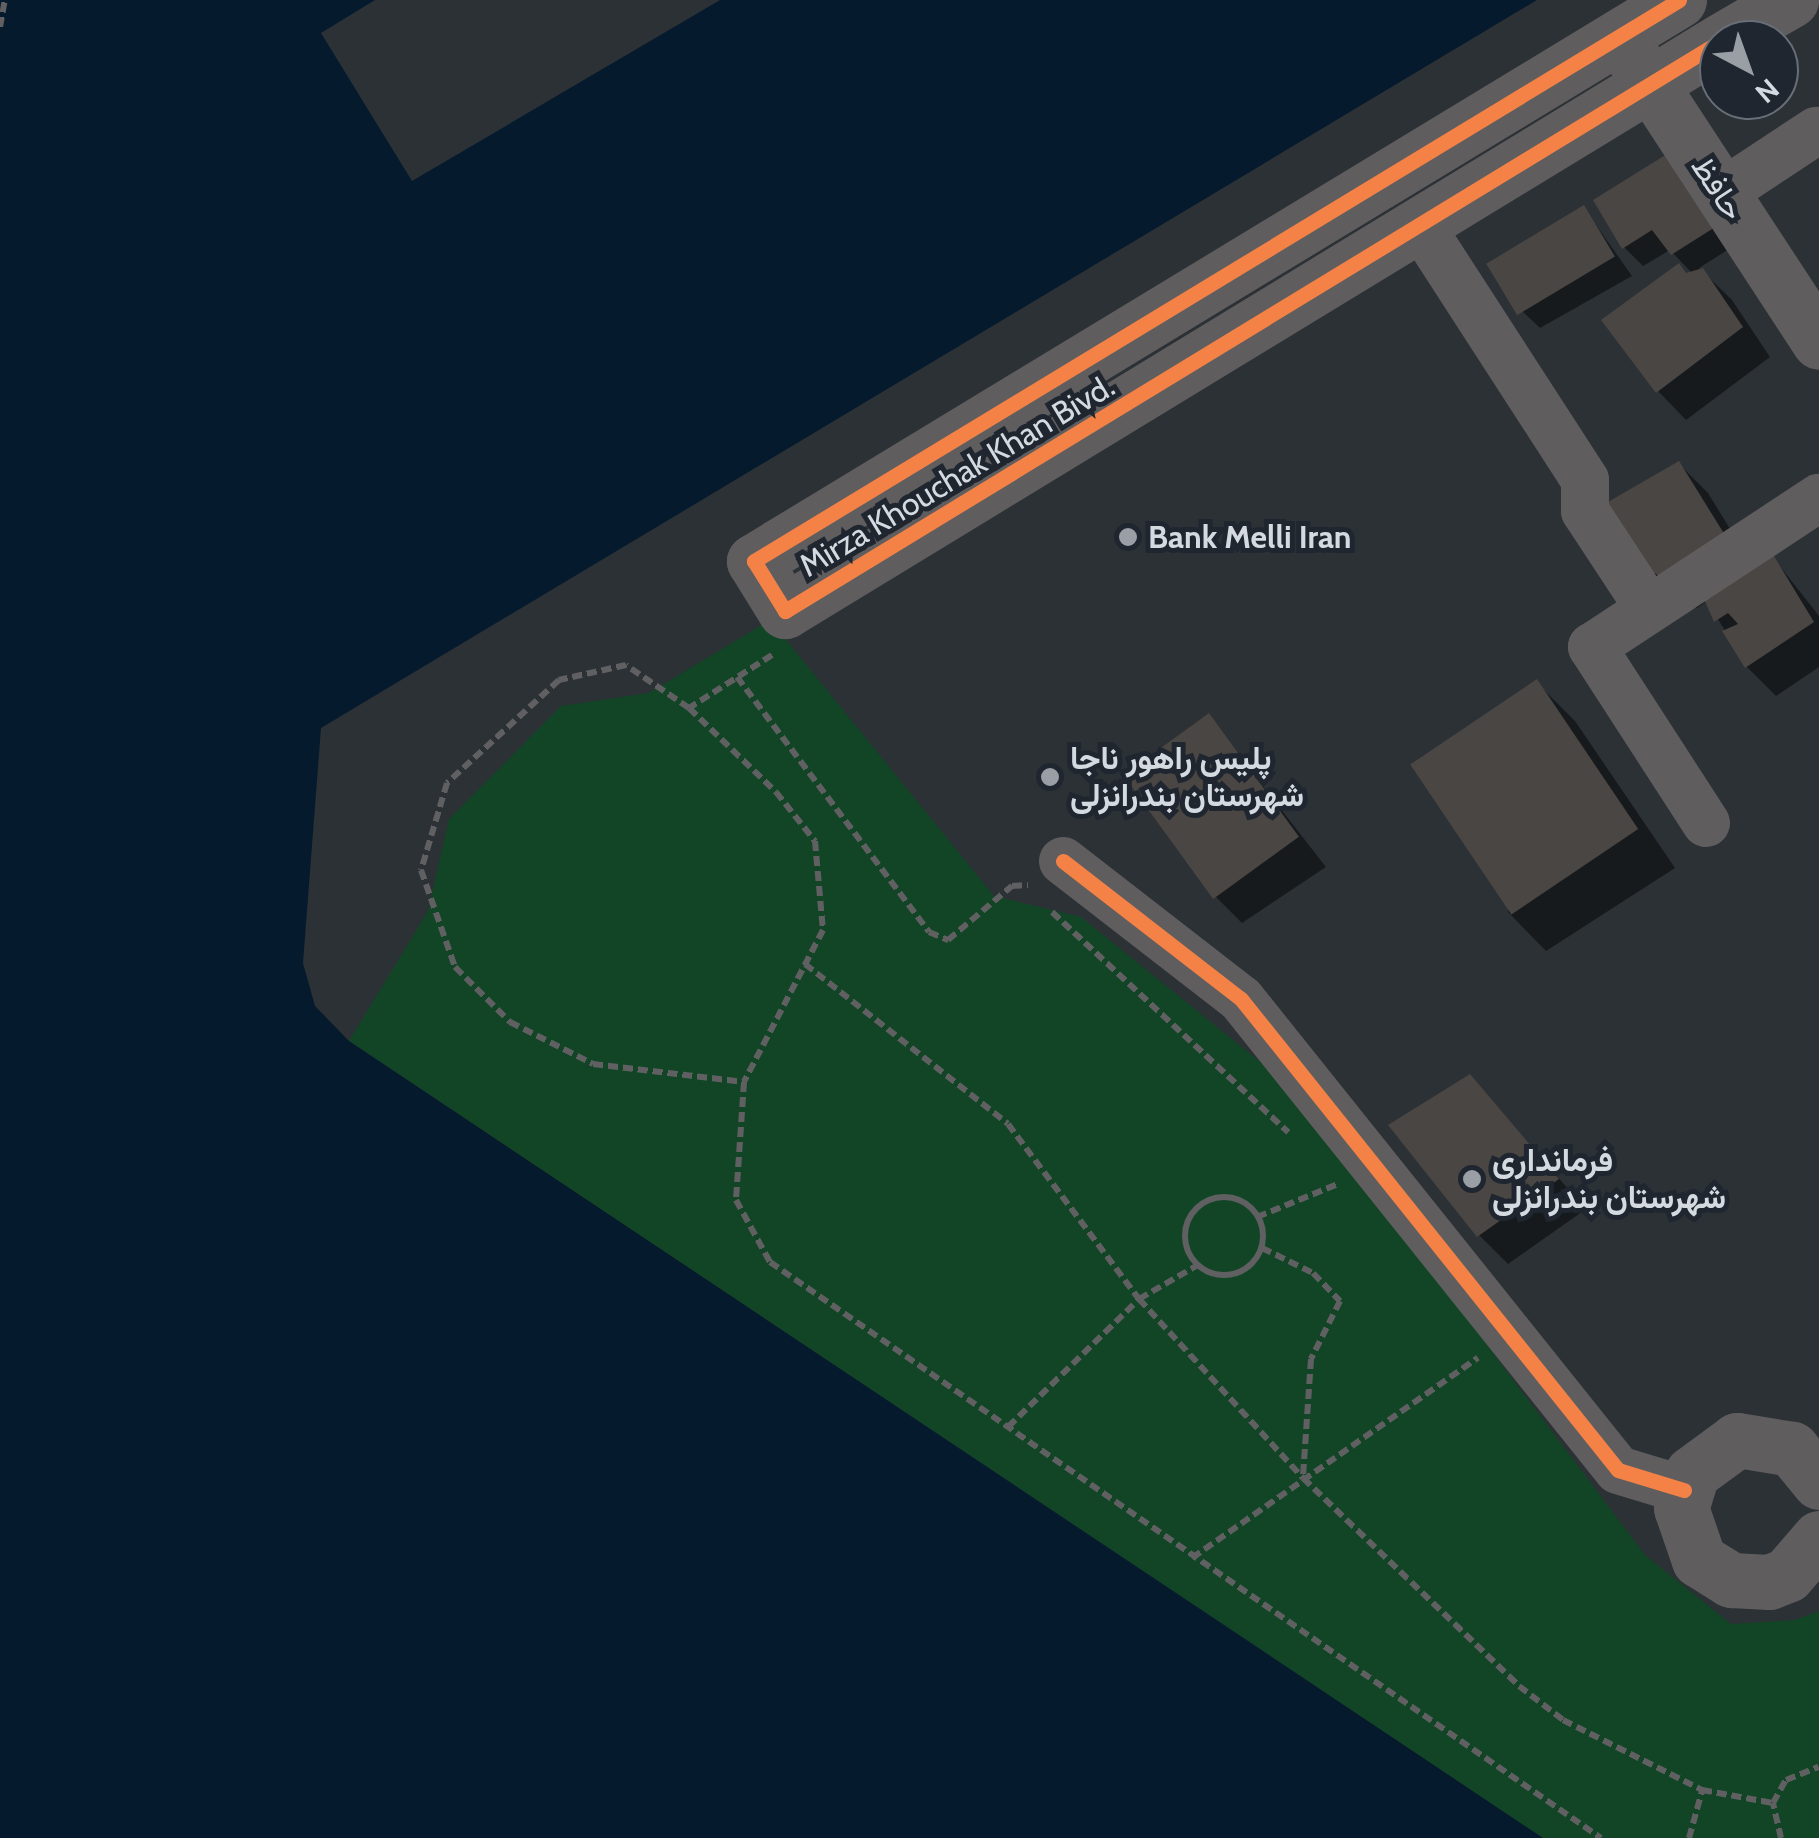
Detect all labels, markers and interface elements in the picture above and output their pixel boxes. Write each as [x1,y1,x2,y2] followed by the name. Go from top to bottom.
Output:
[1699,20,1799,120] north arrow
[1749,72,1786,110] text: N
[1683,149,1753,227] street label: حافظ
[793,367,1121,585] street label: Mirza Khouchak Khan Bivd.
[1148,518,1351,556] place label: Bank Melli Iran
[1117,526,1139,548] marker: Bank Melli Iran
[1070,740,1304,815] place label: پلیس راهور ناجا شهرستان بندرانزلی
[1039,766,1061,788] marker: پلیس راهور ناجا شهرستان بندرانزلی
[1492,1142,1726,1217] place label: فرمانداری شهرستان بندرانزلی
[1461,1168,1483,1190] marker: فرمانداری شهرستان بندرانزلی

